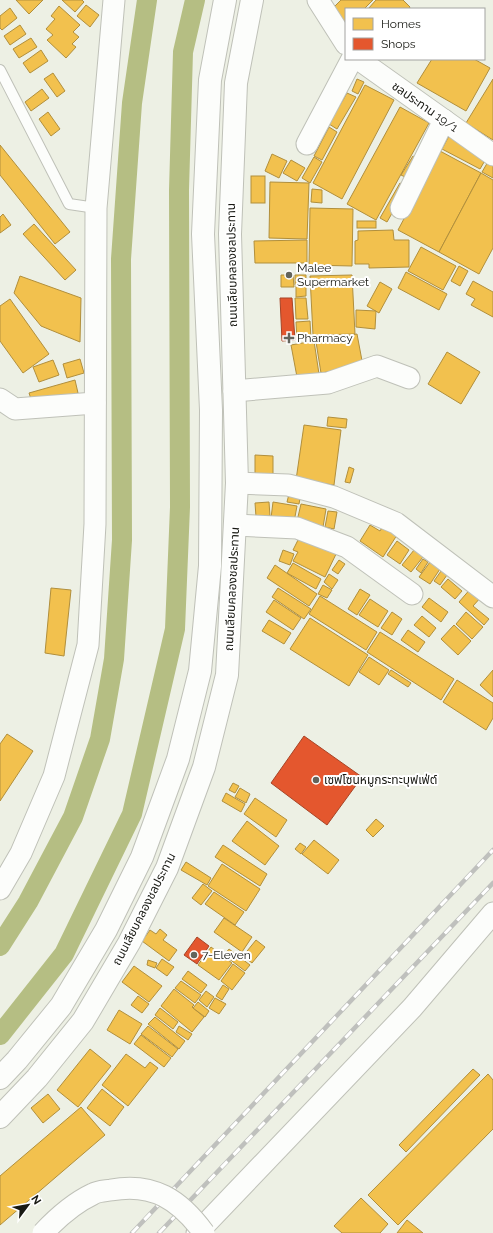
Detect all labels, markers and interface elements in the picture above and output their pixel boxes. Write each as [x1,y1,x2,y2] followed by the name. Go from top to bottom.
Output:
[345,8,485,60] legend
[381,17,421,31] text: Homes
[381,37,416,51] text: Shops
[389,79,461,135] street label: ชลประทาน 19/1
[224,203,240,327] street label: ถนนเลียบคลองชลประทาน
[297,261,369,289] place label: Malee Supermarket
[284,270,294,280] marker: Malee Supermarket
[297,331,353,345] place label: Pharmacy
[284,333,294,343] marker: Pharmacy
[222,527,242,651] street label: ถนนเลียบคลองชลประทาน
[324,773,437,787] place label: เซฟโซนหมูกระทะบุฟเฟ่ต์
[311,775,321,785] marker: เซฟโซนหมูกระทะบุฟเฟ่ต์
[110,850,178,968] street label: ถนนเลียบคลองชลประทาน
[202,948,251,962] place label: 7-Eleven
[189,950,199,960] marker: 7-Eleven
[8,1185,48,1225] north arrow
[28,1193,44,1207] text: N

